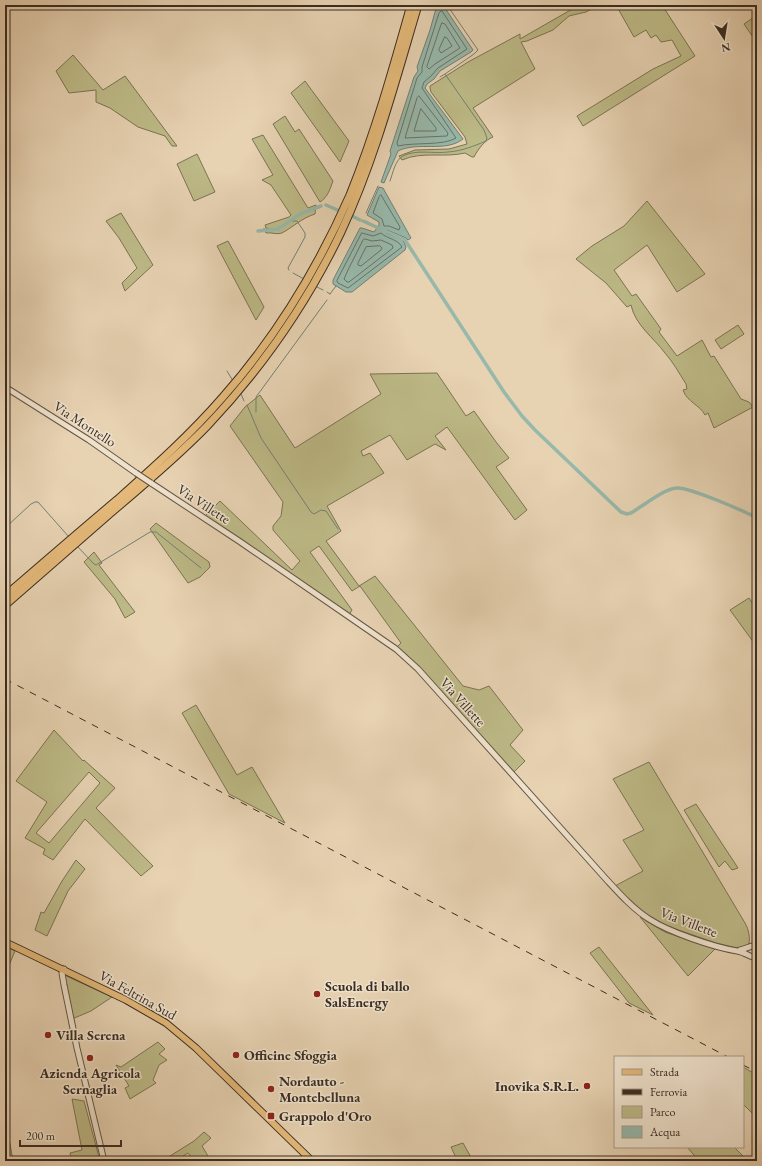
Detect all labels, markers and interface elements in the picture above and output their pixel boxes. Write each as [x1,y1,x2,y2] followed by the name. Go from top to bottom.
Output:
[704,18,744,58] north arrow
[720,40,732,56] text: N
[50,397,120,451] street label: Via Montello
[174,480,234,528] street label: Via Villette
[436,674,490,731] street label: Via Villette
[658,903,721,941] street label: Via Villette
[96,966,181,1024] street label: Via Feltrina Sud
[325,977,409,1011] place label: Scuola di ballo SalsEnergy
[312,989,322,999] marker: Scuola di ballo SalsEnergy
[56,1026,126,1044] place label: Villa Serena
[43,1030,53,1040] marker: Villa Serena
[244,1046,338,1064] place label: Officine Sfoggia
[231,1050,241,1060] marker: Officine Sfoggia
[85,1053,95,1063] marker: Azienda Agricola Sernaglia
[614,1056,744,1148] legend
[39,1064,141,1098] place label: Azienda Agricola Sernaglia
[650,1064,679,1080] text: Strada
[279,1072,361,1106] place label: Nordauto - Montebelluna
[495,1077,579,1095] place label: Inovika S.R.L.
[582,1081,592,1091] marker: Inovika S.R.L.
[266,1084,276,1094] marker: Nordauto - Montebelluna
[650,1084,687,1100] text: Ferrovia
[650,1104,675,1120] text: Parco
[279,1107,372,1125] place label: Grappolo d'Oro
[266,1111,276,1121] marker: Grappolo d'Oro
[20,1122,121,1148] scale bar
[649,1124,681,1140] text: Acqua
[26,1128,56,1144] text: 200 m

